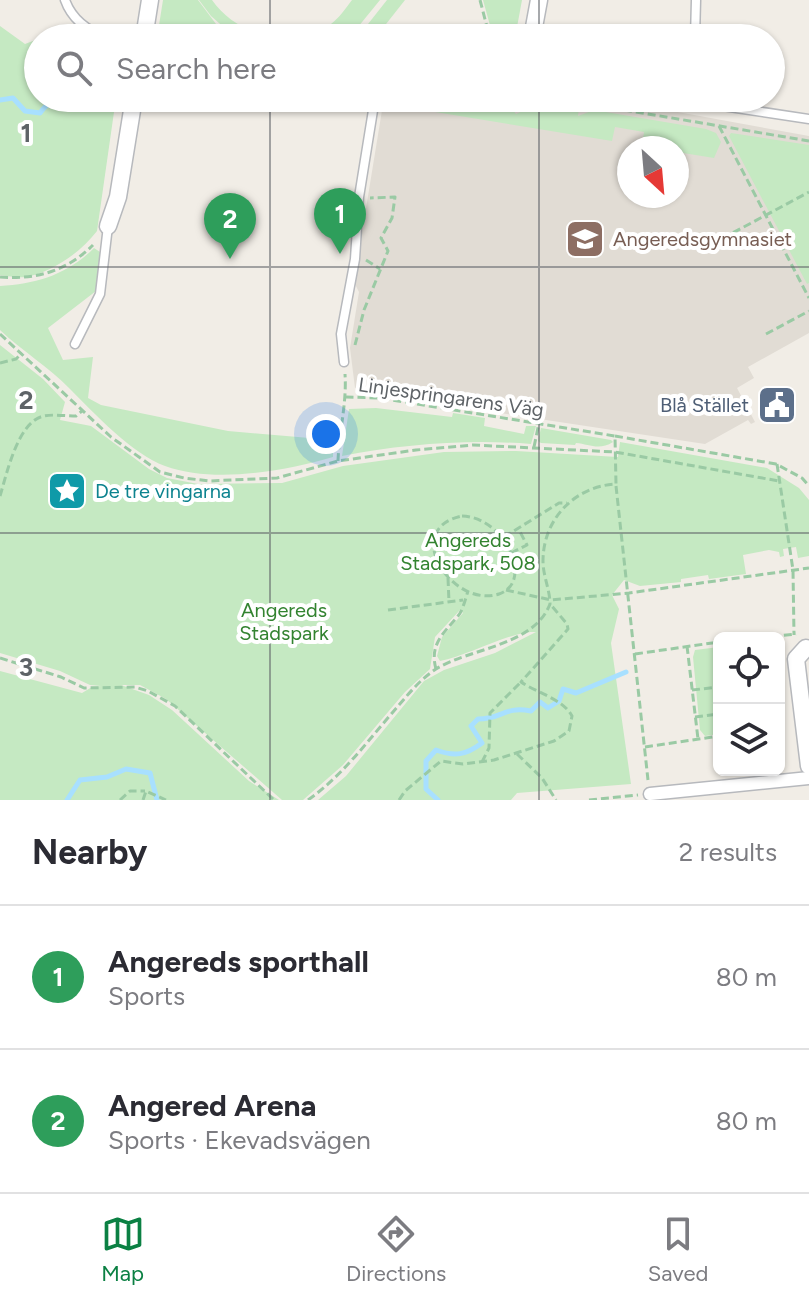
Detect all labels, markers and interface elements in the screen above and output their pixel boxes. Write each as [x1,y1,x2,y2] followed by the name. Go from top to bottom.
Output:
[24,24,785,112] search box
[52,46,96,90] icon: search
[116,50,276,87] text: Search here
[21,117,31,149] text: 1
[617,136,689,208] north arrow
[314,188,366,254] pin: 1
[204,193,256,259] pin: 2
[564,218,606,260] school or university icon: Angeredsgymnasiet
[613,227,792,251] place label: Angeredsgymnasiet
[357,372,545,422] street label: Linjespringarens Väg
[18,384,34,416] text: 2
[756,384,798,426] public building icon: Blå Stället
[660,393,749,417] place label: Blå Stället
[306,414,346,454] your location
[46,470,88,512] place icon: De tre vingarna
[95,479,231,503] place label: De tre vingarna
[400,528,536,575] park label: Angereds Stadspark, 508
[239,598,329,645] park label: Angereds Stadspark
[713,632,785,776] map controls
[713,632,785,704] button: locate
[19,651,33,683] text: 3
[713,704,785,776] button: layers
[32,832,147,873] text: Nearby
[679,836,777,868] text: 2 results
[108,943,369,980] text: Angereds sporthall
[53,961,63,993] text: 1
[716,961,777,993] text: 80 m
[108,980,185,1012] text: Sports
[108,1087,317,1124] text: Angered Arena
[50,1105,66,1137] text: 2
[716,1105,777,1137] text: 80 m
[108,1124,371,1156] text: Sports · Ekevadsvägen
[101,1212,145,1287] tab: Map
[346,1212,446,1287] tab: Directions
[648,1212,708,1287] tab: Saved

